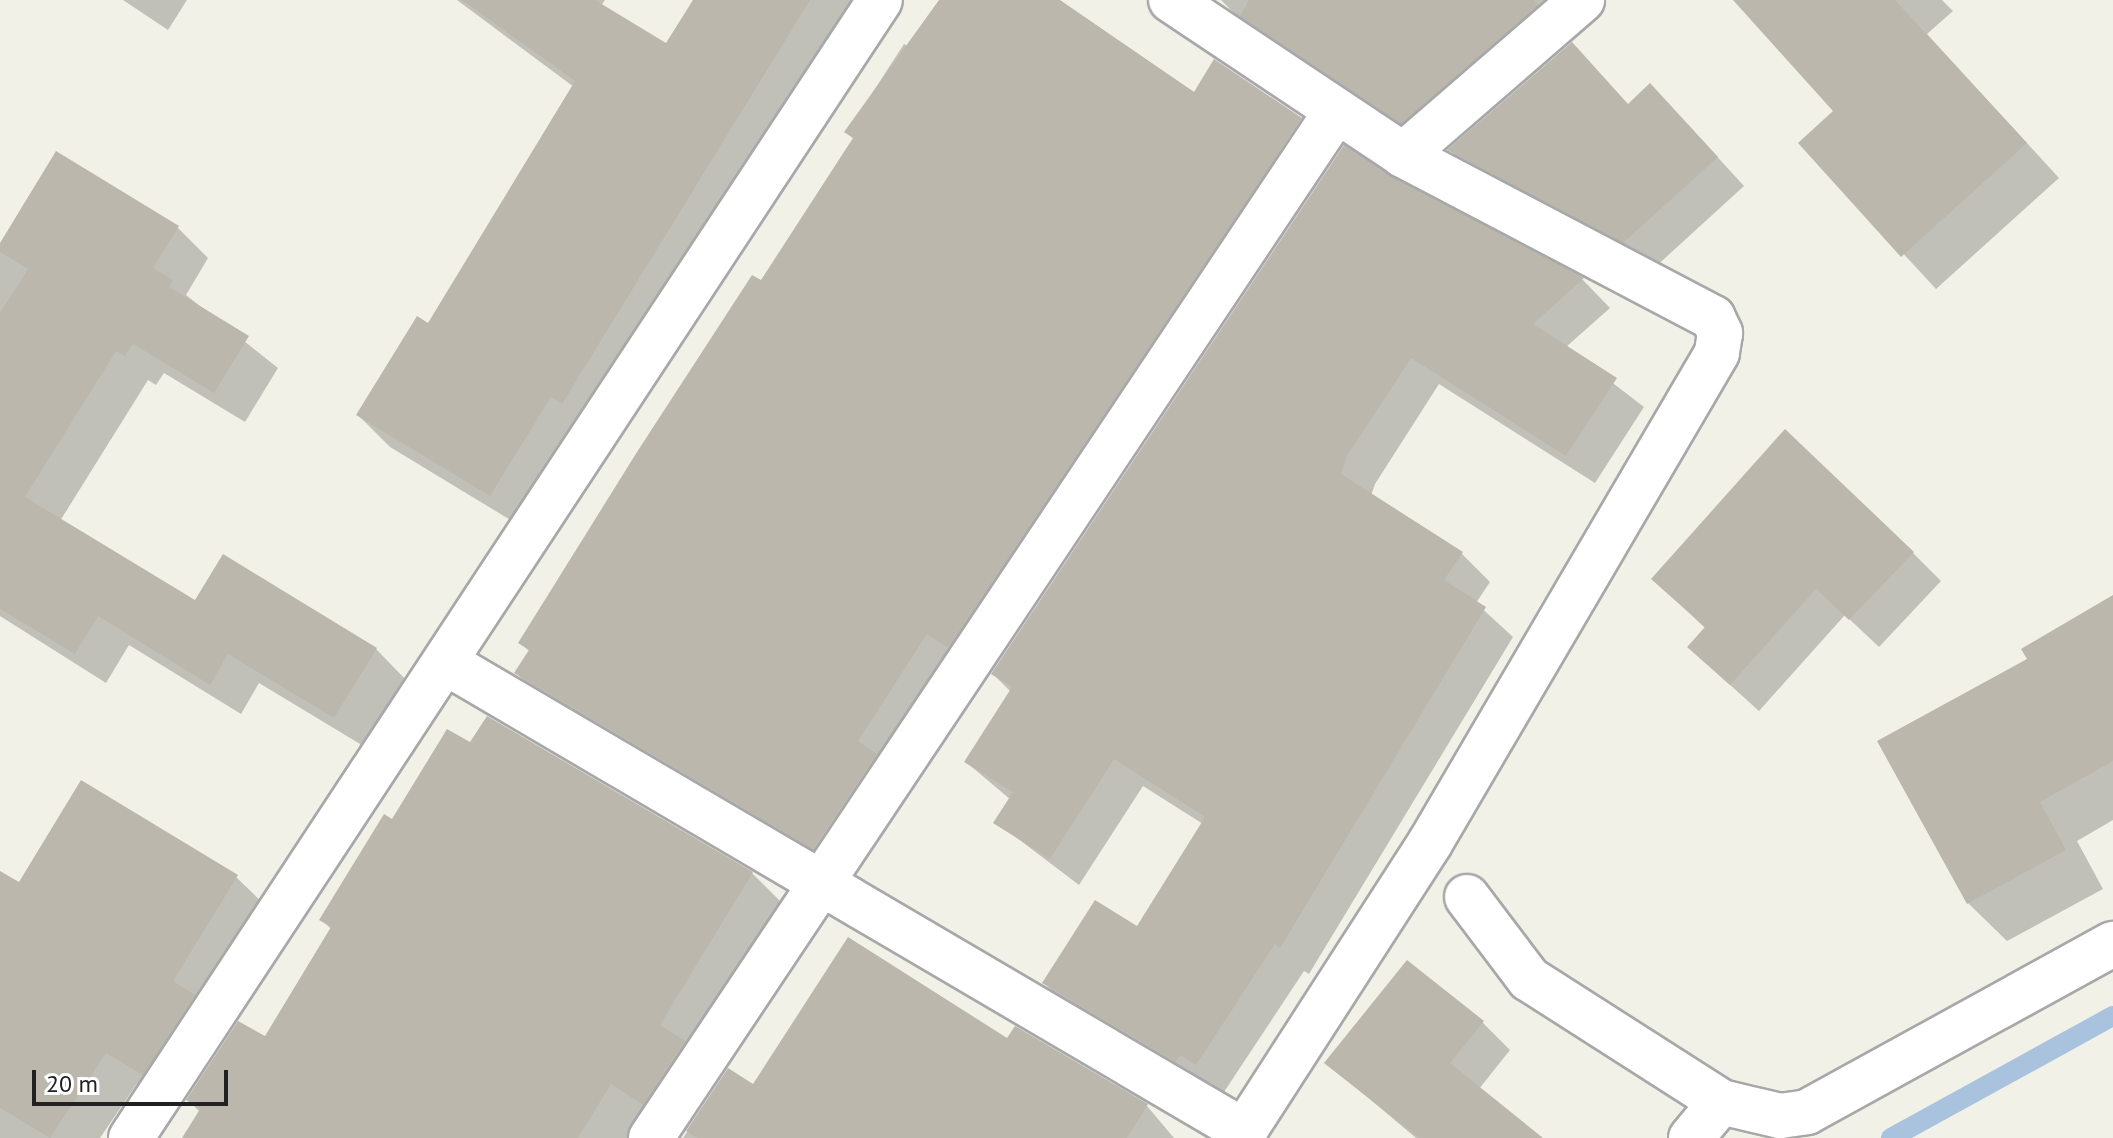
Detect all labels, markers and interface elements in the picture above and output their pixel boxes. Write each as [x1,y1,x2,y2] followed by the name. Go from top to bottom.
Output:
[36,1054,232,1104] scale bar
[46,1068,98,1099] text: 20 m

